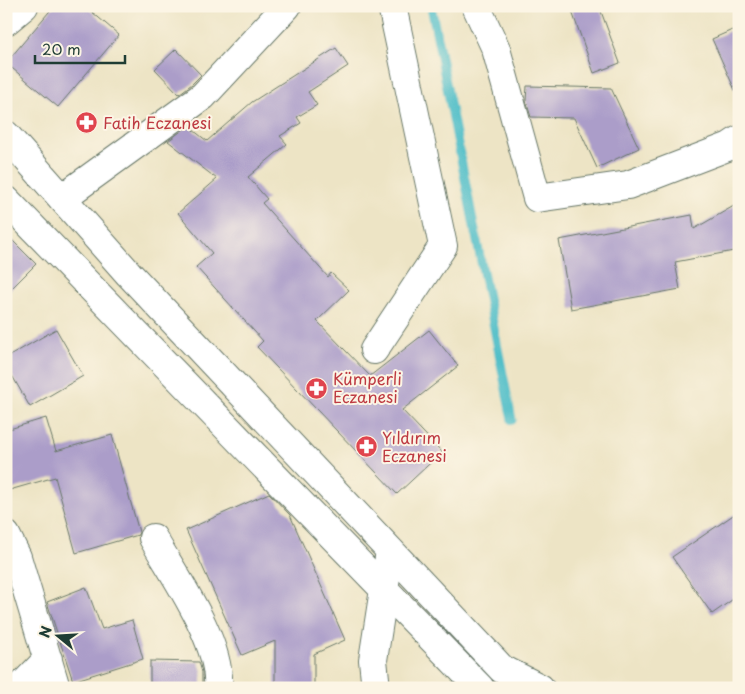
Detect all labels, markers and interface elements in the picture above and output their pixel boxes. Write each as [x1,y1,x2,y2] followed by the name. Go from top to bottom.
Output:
[35,32,125,64] scale bar
[42,37,81,60] text: 20 m
[103,110,212,134] place label: Fatih Eczanesi
[75,111,99,135] pharmacy icon: Fatih Eczanesi
[333,366,402,408] place label: Kümperli Eczanesi
[305,376,329,400] pharmacy icon: Kümperli Eczanesi
[382,425,447,467] place label: Yıldırım Eczanesi
[354,435,378,459] pharmacy icon: Yıldırım Eczanesi
[32,612,82,662] north arrow
[33,623,57,640] text: N

